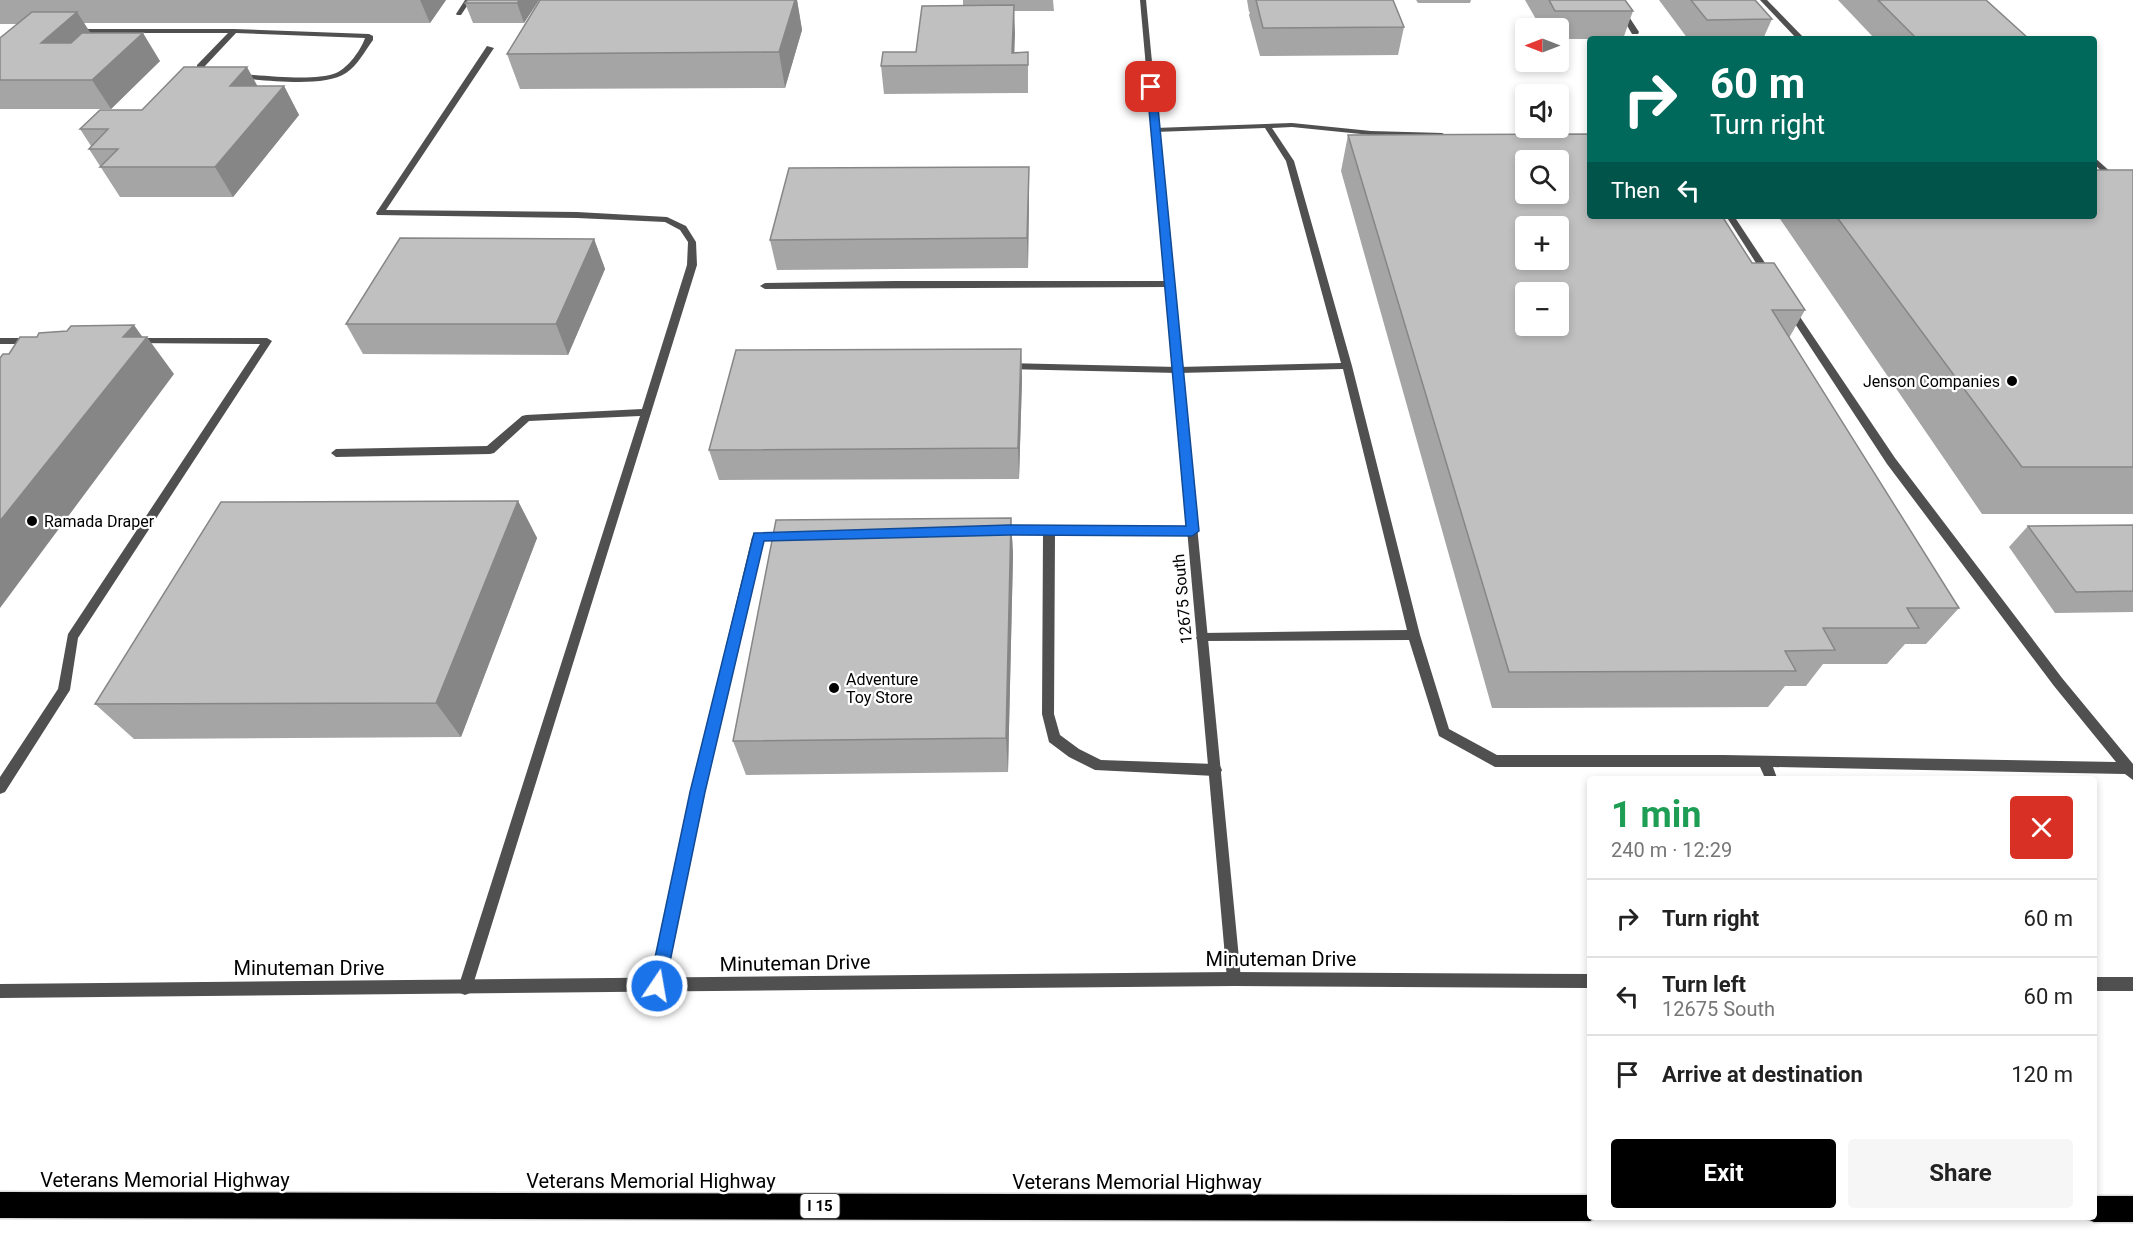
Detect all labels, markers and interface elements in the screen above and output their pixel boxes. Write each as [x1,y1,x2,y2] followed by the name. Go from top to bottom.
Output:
[1515,18,1569,72] north arrow
[1515,18,1569,336] map controls
[1710,59,1805,108] text: 60 m
[1611,60,1689,138] icon: right
[1125,61,1176,112] pin
[1134,70,1167,103] icon: arrive
[1515,84,1569,138] button: sound
[1710,109,1825,141] text: Turn right
[1515,150,1569,204] button: search
[1672,174,1705,207] icon: left
[1611,178,1660,203] text: Then
[1515,216,1569,270] button: +
[1515,282,1569,336] button: −
[1863,372,2000,391] place label: Jenson Companies
[2005,374,2019,388] marker: Jenson Companies
[44,512,155,531] place label: Ramada Draper
[25,514,39,528] marker: Ramada Draper
[1169,553,1196,645] street label: 12675 South
[846,670,918,707] place label: Adventure Toy Store
[827,681,841,695] marker: Adventure Toy Store
[1611,794,1702,836] text: 1 min
[2010,796,2073,859] button: close
[1611,838,1732,862] text: 240 m · 12:29
[1611,902,1644,935] icon: right
[1662,906,1759,931] text: Turn right
[2024,906,2073,931] text: 60 m
[1206,947,1356,971] street label: Minuteman Drive
[719,950,871,976] street label: Minuteman Drive
[625,954,689,1018] position arrow
[234,956,384,980] street label: Minuteman Drive
[1662,972,1746,997] text: Turn left
[1611,980,1644,1013] icon: left
[2024,984,2073,1009] text: 60 m
[1662,997,1775,1021] text: 12675 South
[1611,1058,1644,1091] icon: arrive
[1662,1062,1863,1087] text: Arrive at destination
[2011,1062,2073,1087] text: 120 m
[1611,1139,1836,1208] button: Exit
[1848,1139,2073,1208] button: Share
[40,1168,290,1192] street label: Veterans Memorial Highway
[526,1169,776,1193] street label: Veterans Memorial Highway
[1012,1170,1262,1194] street label: Veterans Memorial Highway
[800,1194,840,1218] road number: I 15

